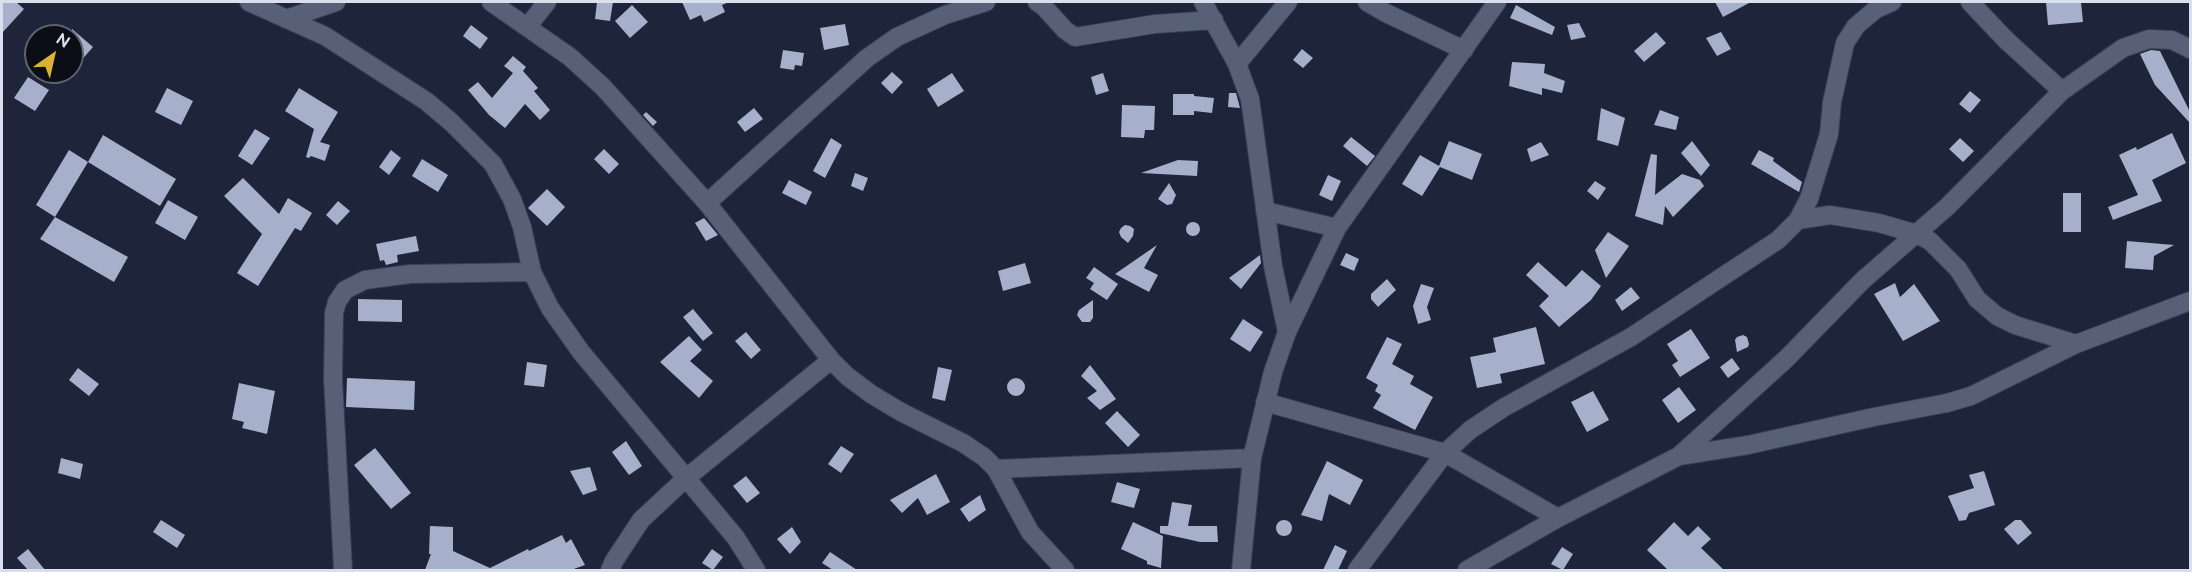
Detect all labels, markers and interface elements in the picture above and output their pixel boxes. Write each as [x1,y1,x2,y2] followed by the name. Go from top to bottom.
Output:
[24,24,84,84] north arrow
[53,29,74,52] text: N

